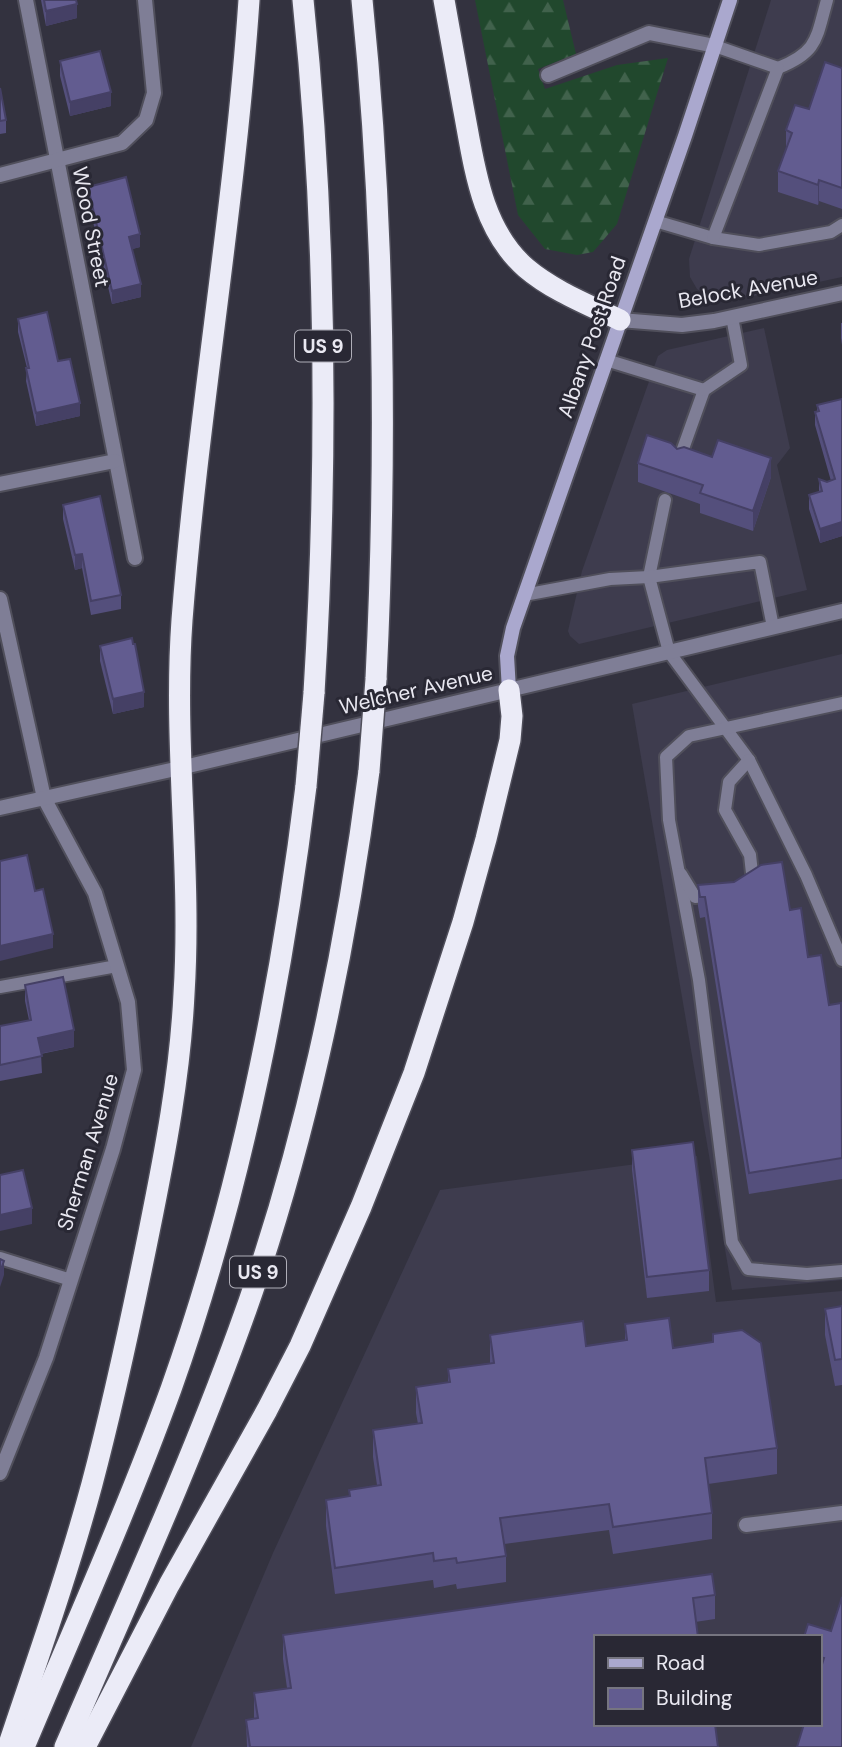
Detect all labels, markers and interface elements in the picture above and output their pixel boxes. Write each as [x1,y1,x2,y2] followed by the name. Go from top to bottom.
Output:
[66,164,116,290] street label: Wood Street
[551,253,633,421] street label: Albany Post Road
[676,263,820,315] street label: Belock Avenue
[295,330,351,362] road number: US 9
[337,659,496,721] street label: Welcher Avenue
[51,1070,125,1234] street label: Sherman Avenue
[230,1256,286,1288] road number: US 9
[594,1635,821,1726] legend
[656,1649,705,1677] text: Road
[656,1684,733,1712] text: Building

